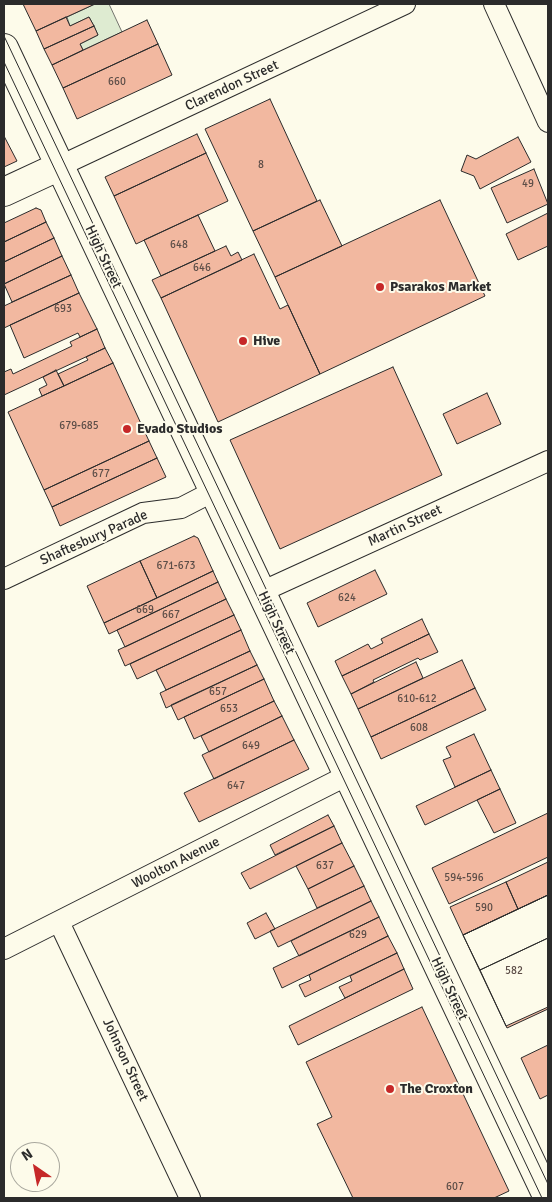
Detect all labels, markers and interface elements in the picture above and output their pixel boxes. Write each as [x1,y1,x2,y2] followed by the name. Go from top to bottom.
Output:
[183,57,281,115] street label: Clarendon Street
[108,75,126,89] house number: 660
[258,158,264,172] house number: 8
[522,177,534,191] house number: 49
[81,223,125,291] street label: High Street
[170,238,188,252] house number: 648
[193,261,211,275] house number: 646
[390,279,491,295] place label: Psarakos Market
[374,281,386,293] marker: Psarakos Market
[54,302,72,316] house number: 693
[253,333,280,349] place label: Hive
[237,335,249,347] marker: Hive
[59,419,99,433] house number: 679-685
[137,421,222,437] place label: Evado Studios
[121,423,133,435] marker: Evado Studios
[92,467,110,481] house number: 677
[365,502,445,550] street label: Martin Street
[38,507,150,569] street label: Shaftesbury Parade
[156,559,196,573] house number: 671-673
[254,589,298,657] street label: High Street
[338,591,356,605] house number: 624
[136,603,154,617] house number: 669
[162,608,180,622] house number: 667
[209,685,227,699] house number: 657
[397,692,437,706] house number: 610-612
[220,702,238,716] house number: 653
[410,721,428,735] house number: 608
[242,739,260,753] house number: 649
[227,779,245,793] house number: 647
[129,834,223,892] street label: Woolton Avenue
[316,859,334,873] house number: 637
[444,871,484,885] house number: 594-596
[475,901,493,915] house number: 590
[349,928,367,942] house number: 629
[427,955,471,1023] street label: High Street
[505,964,523,978] house number: 582
[98,1016,152,1104] street label: Johnson Street
[400,1081,473,1097] place label: The Croxton
[384,1083,396,1095] marker: The Croxton
[10,1142,60,1192] north arrow
[18,1145,36,1165] text: N
[446,1180,464,1194] house number: 607

